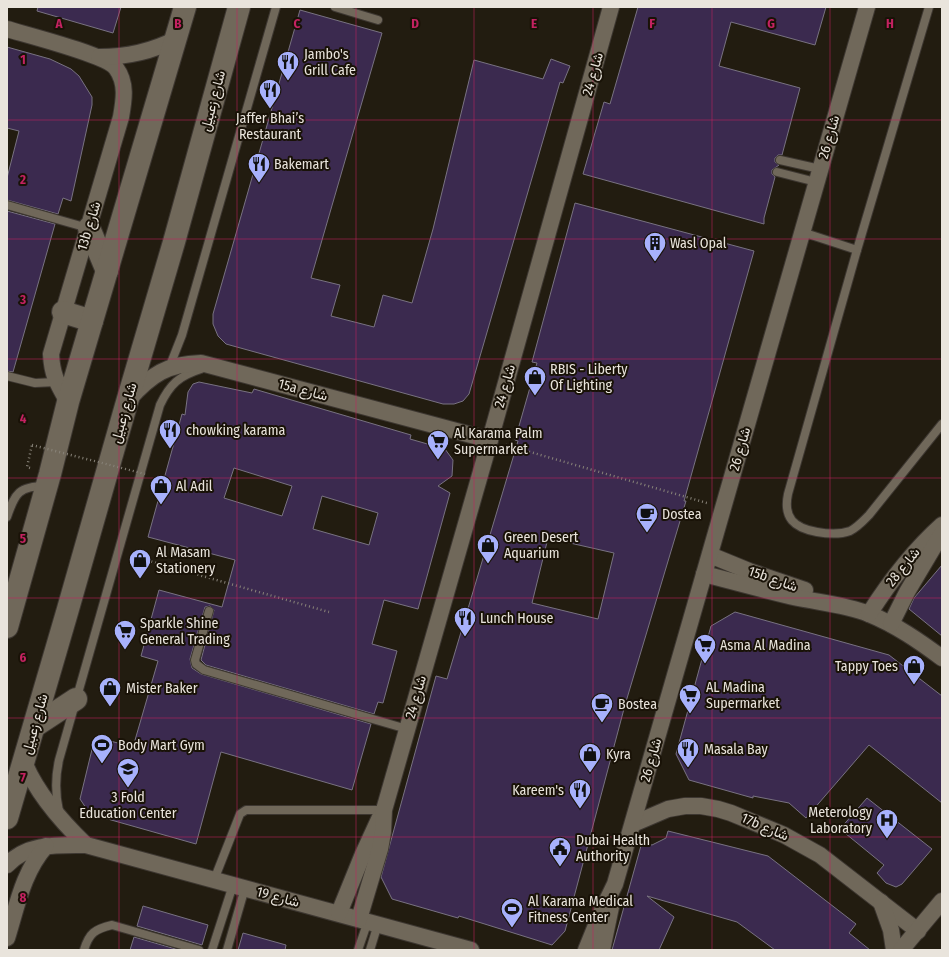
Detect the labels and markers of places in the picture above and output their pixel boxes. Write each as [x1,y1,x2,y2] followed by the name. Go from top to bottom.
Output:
[304,46,356,79] place label: Jambo's Grill Cafe
[275,49,301,82] restaurant icon: Jambo's Grill Cafe
[257,77,283,110] restaurant icon: Jaffer Bhai’s Restaurant
[236,110,304,143] place label: Jaffer Bhai’s Restaurant
[246,151,272,184] restaurant icon: Bakemart
[274,156,329,173] place label: Bakemart
[642,230,668,263] building icon: Wasl Opal
[670,235,727,252] place label: Wasl Opal
[550,361,628,394] place label: RBIS - Liberty Of Lighting
[522,364,548,397] shop icon: RBIS - Liberty Of Lighting
[157,417,183,450] restaurant icon: chowking karama
[186,422,285,439] place label: chowking karama
[454,425,543,458] place label: Al Karama Palm Supermarket
[425,428,451,461] supermarket icon: Al Karama Palm Supermarket
[148,473,174,506] shop icon: Al Adil
[176,478,213,495] place label: Al Adil
[634,501,660,534] cafe icon: Dostea
[662,506,702,523] place label: Dostea
[504,529,579,562] place label: Green Desert Aquarium
[475,532,501,565] shop icon: Green Desert Aquarium
[156,544,216,577] place label: Al Masam Stationery
[127,547,153,580] shop icon: Al Masam Stationery
[452,605,478,638] restaurant icon: Lunch House
[480,610,553,627] place label: Lunch House
[140,615,230,648] place label: Sparkle Shine General Trading
[112,618,138,651] supermarket icon: Sparkle Shine General Trading
[692,632,718,665] supermarket icon: Asma Al Madina
[720,637,811,654] place label: Asma Al Madina
[901,653,927,686] shop icon: Tappy Toes
[835,658,898,675] place label: Tappy Toes
[97,675,123,708] shop icon: Mister Baker
[706,679,780,712] place label: AL Madina Supermarket
[126,680,198,697] place label: Mister Baker
[677,682,703,715] supermarket icon: AL Madina Supermarket
[589,691,615,724] cafe icon: Bostea
[618,696,657,713] place label: Bostea
[89,732,115,765] sports icon: Body Mart Gym
[675,736,701,769] restaurant icon: Masala Bay
[118,737,205,754] place label: Body Mart Gym
[577,741,603,774] shop icon: Kyra
[704,741,768,758] place label: Masala Bay
[606,746,631,763] place label: Kyra
[115,756,141,789] school or university icon: 3 Fold Education Center
[567,777,593,810] restaurant icon: Kareem's
[512,782,564,799] place label: Kareem's
[79,789,177,822] place label: 3 Fold Education Center
[808,804,873,837] place label: Meterology Laboratory
[874,807,900,840] hospital icon: Meterology Laboratory
[576,832,650,865] place label: Dubai Health Authority
[547,835,573,868] public building icon: Dubai Health Authority
[528,893,633,926] place label: Al Karama Medical Fitness Center
[499,896,525,929] sports icon: Al Karama Medical Fitness Center

